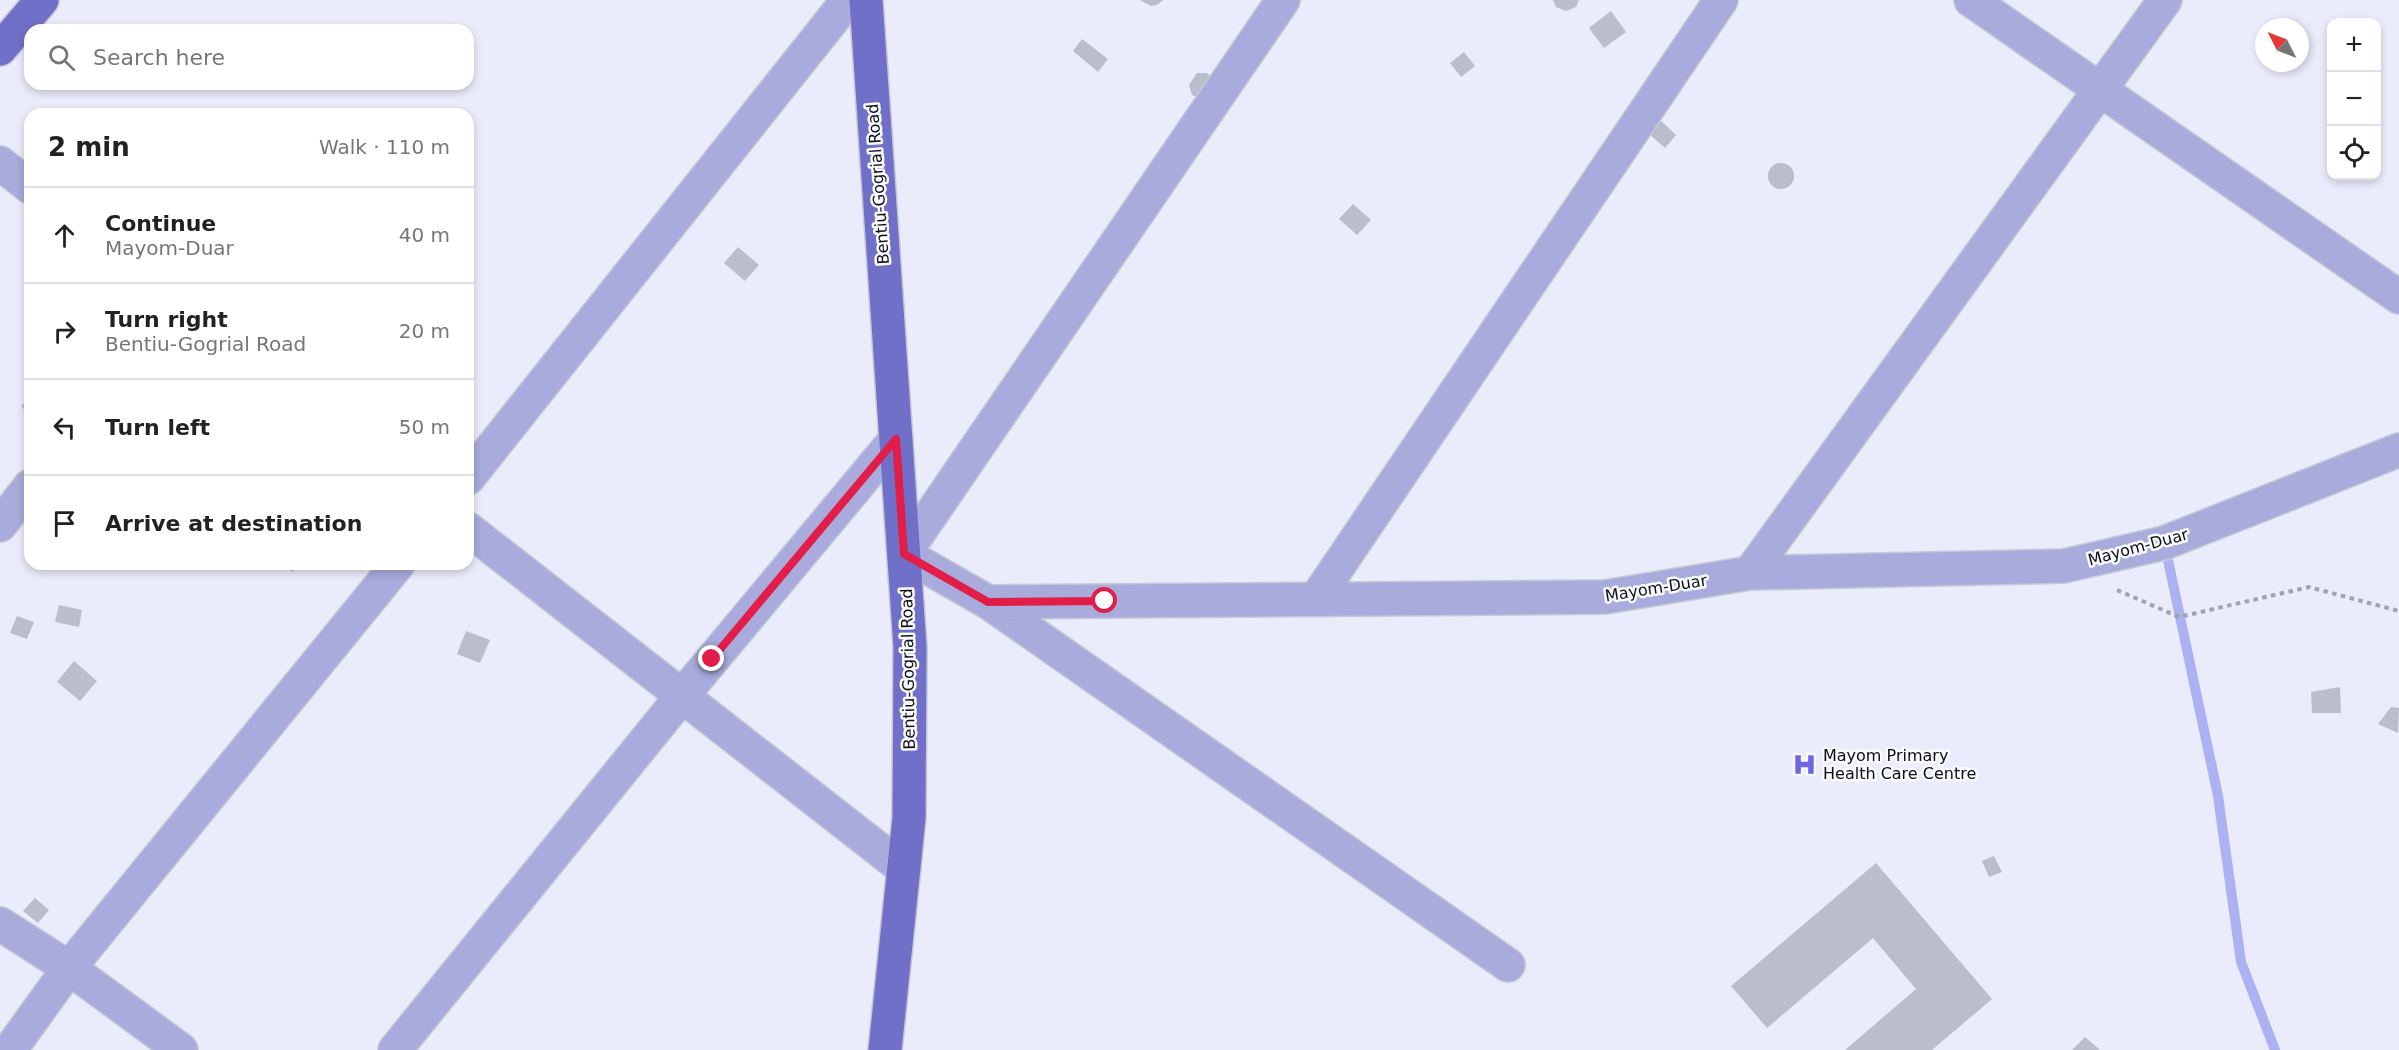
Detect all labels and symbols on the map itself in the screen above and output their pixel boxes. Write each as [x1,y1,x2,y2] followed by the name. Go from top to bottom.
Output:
[2255,18,2309,72] north arrow
[863,103,893,265] street label: Bentiu-Gogrial Road
[2086,524,2191,570] street label: Mayom-Duar
[1604,570,1709,605] street label: Mayom-Duar
[1091,587,1117,613] route start
[897,588,919,750] street label: Bentiu-Gogrial Road
[698,645,724,671] route end
[1823,746,1976,783] place label: Mayom Primary Health Care Centre
[1792,751,1818,777] hospital icon: Mayom Primary Health Care Centre

